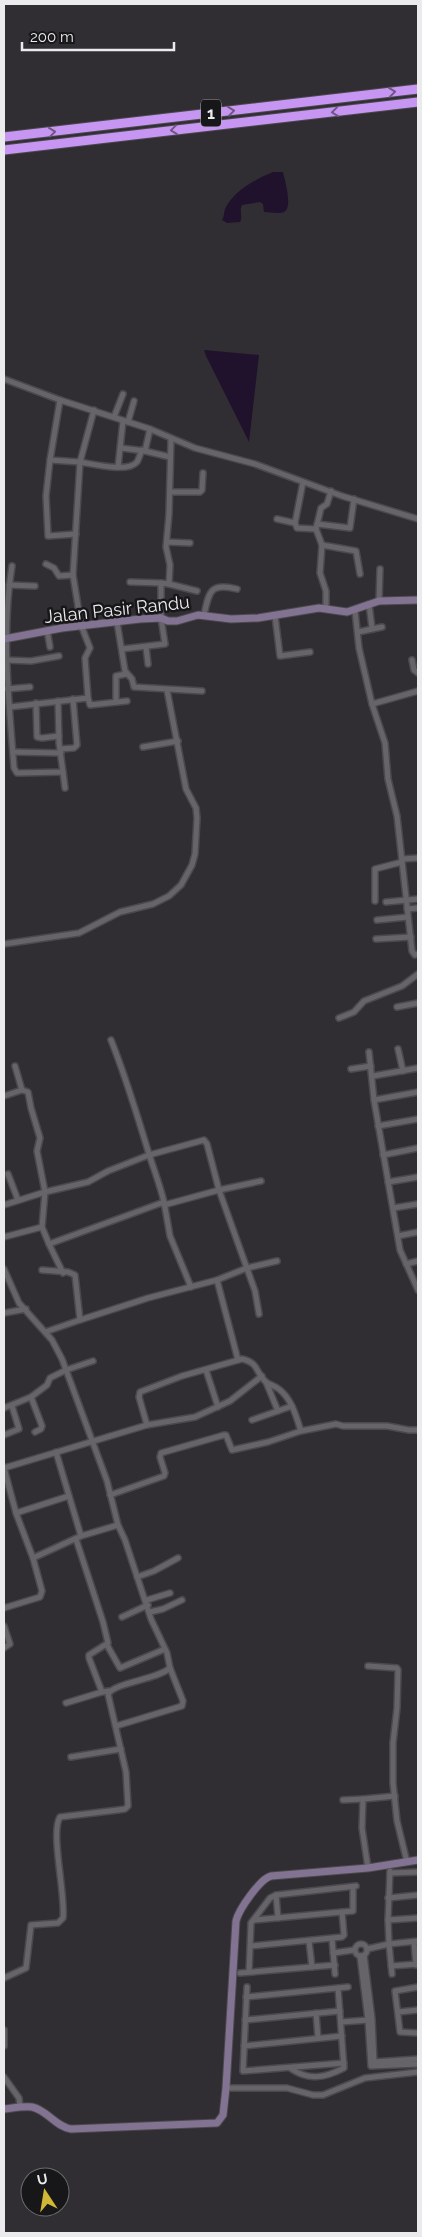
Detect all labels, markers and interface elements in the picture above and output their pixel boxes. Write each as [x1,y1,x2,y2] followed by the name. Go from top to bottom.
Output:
[22,20,175,52] scale bar
[30,28,74,46] text: 200 m
[389,87,397,98] one-way arrow
[201,100,221,126] road number: 1
[227,106,235,117] one-way arrow
[331,106,339,117] one-way arrow
[169,124,177,135] one-way arrow
[48,127,56,138] one-way arrow
[43,591,191,627] street label: Jalan Pasir Randu
[20,2167,70,2217] north arrow
[35,2170,49,2188] text: U

